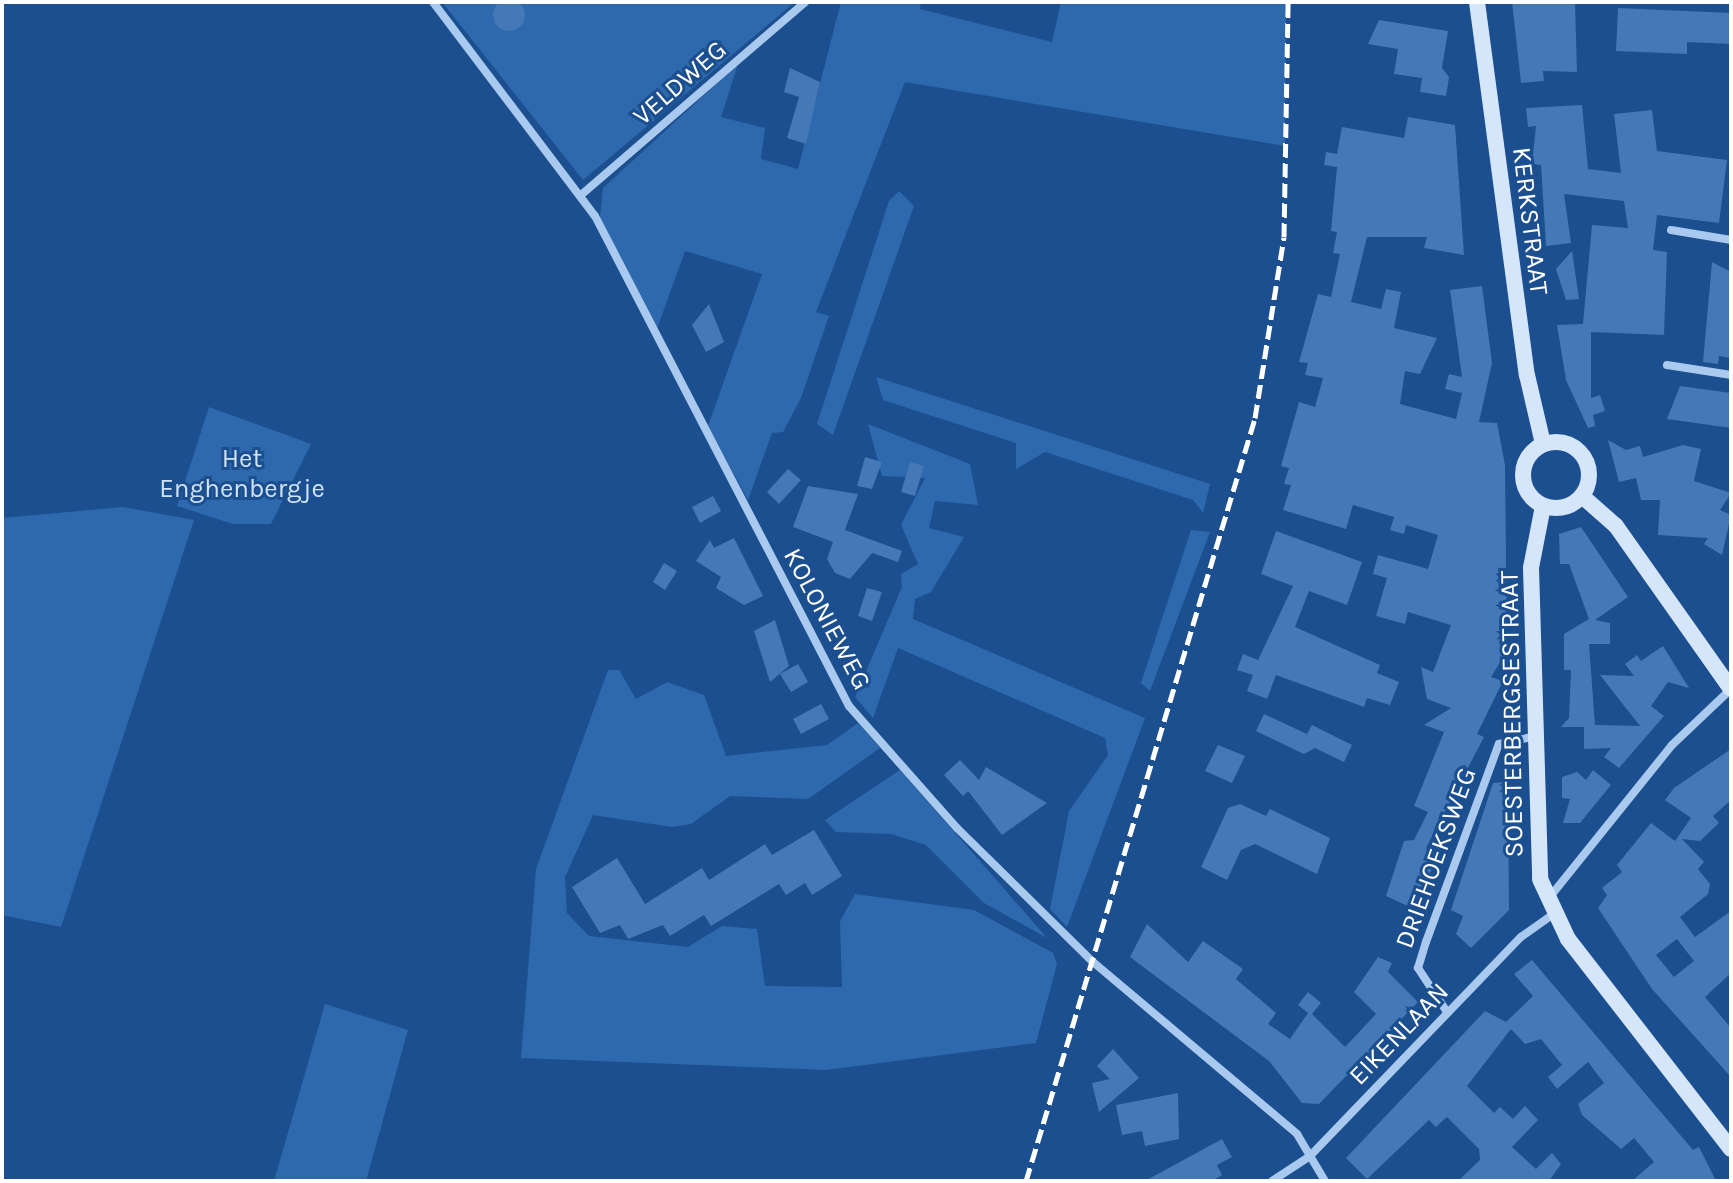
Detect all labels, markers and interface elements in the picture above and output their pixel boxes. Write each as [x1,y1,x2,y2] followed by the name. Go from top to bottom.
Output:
[627,34,733,132] street label: VELDWEG
[1505,145,1555,297] street label: KERKSTRAAT
[159,443,325,504] park label: Het Enghenbergje
[777,543,877,695] street label: KOLONIEWEG
[1494,570,1530,858] street label: SOESTERBERGSESTRAAT
[1389,763,1483,953] street label: DRIEHOEKSWEG
[1343,976,1455,1092] street label: EIKENLAAN

